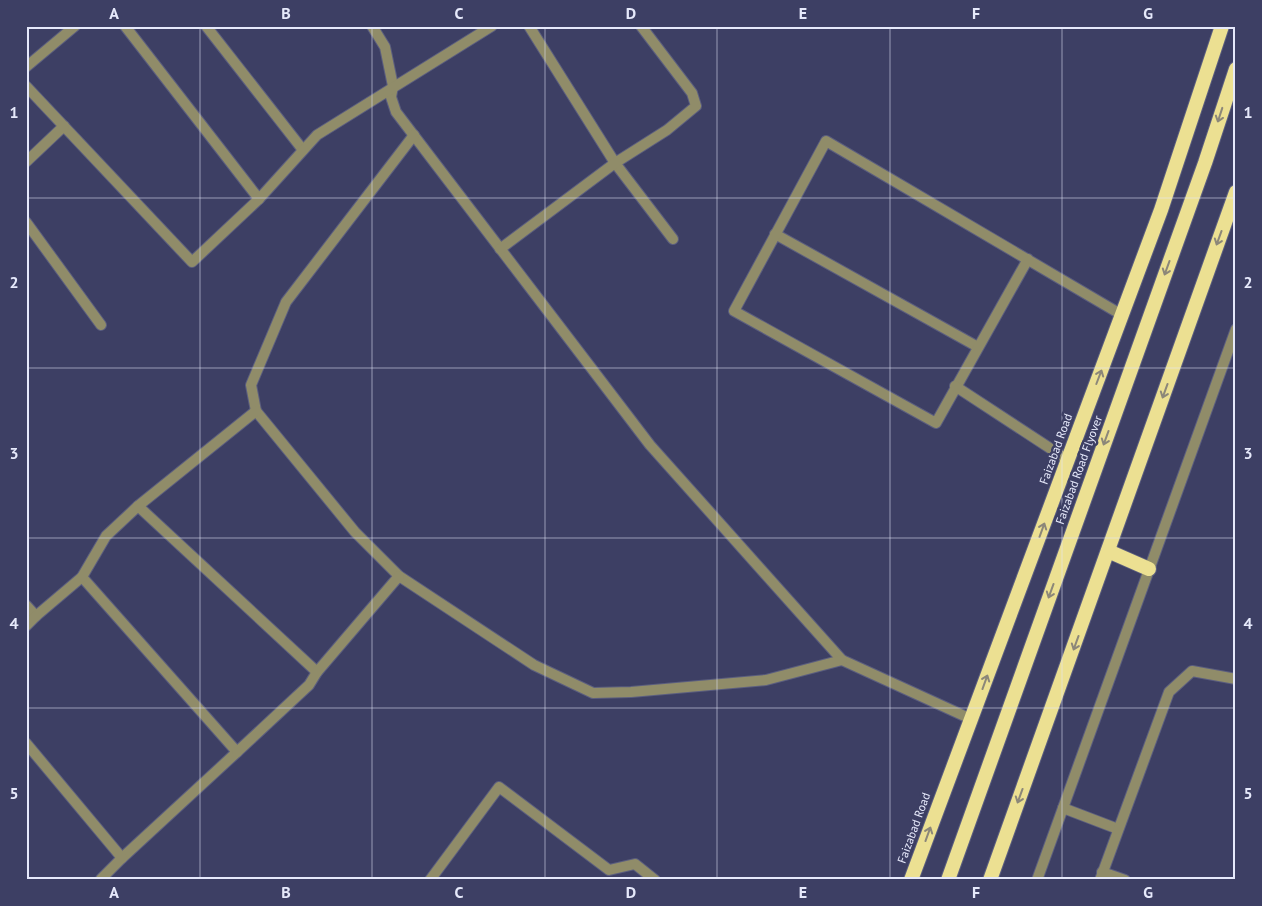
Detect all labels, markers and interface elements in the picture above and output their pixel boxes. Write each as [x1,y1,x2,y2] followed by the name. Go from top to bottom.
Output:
[109,3,119,23] text: A
[281,3,291,23] text: B
[455,3,464,23] text: C
[626,3,636,23] text: D
[799,3,807,23] text: E
[972,3,980,23] text: F
[1143,3,1153,23] text: G
[9,102,19,122] text: 1
[1243,102,1253,122] text: 1
[1215,107,1225,123] one-way arrow
[1214,229,1224,245] one-way arrow
[1162,260,1171,276] one-way arrow
[9,272,19,292] text: 2
[1243,272,1253,292] text: 2
[1095,370,1104,386] one-way arrow
[1160,382,1169,398] one-way arrow
[1036,411,1075,486] street label: Faizabad Road
[1052,413,1105,526] street label: Faizabad Road Flyover
[1101,430,1110,445] one-way arrow
[9,443,19,463] text: 3
[1243,443,1253,463] text: 3
[1038,522,1047,538] one-way arrow
[1046,583,1055,598] one-way arrow
[9,613,19,633] text: 4
[1243,613,1253,633] text: 4
[1071,634,1080,650] one-way arrow
[981,675,990,690] one-way arrow
[9,783,19,803] text: 5
[1243,783,1253,803] text: 5
[1015,787,1024,803] one-way arrow
[894,790,933,865] street label: Faizabad Road
[924,827,933,842] one-way arrow
[109,882,119,902] text: A
[281,882,291,902] text: B
[455,882,464,902] text: C
[626,882,636,902] text: D
[799,882,807,902] text: E
[972,882,980,902] text: F
[1143,882,1153,902] text: G

